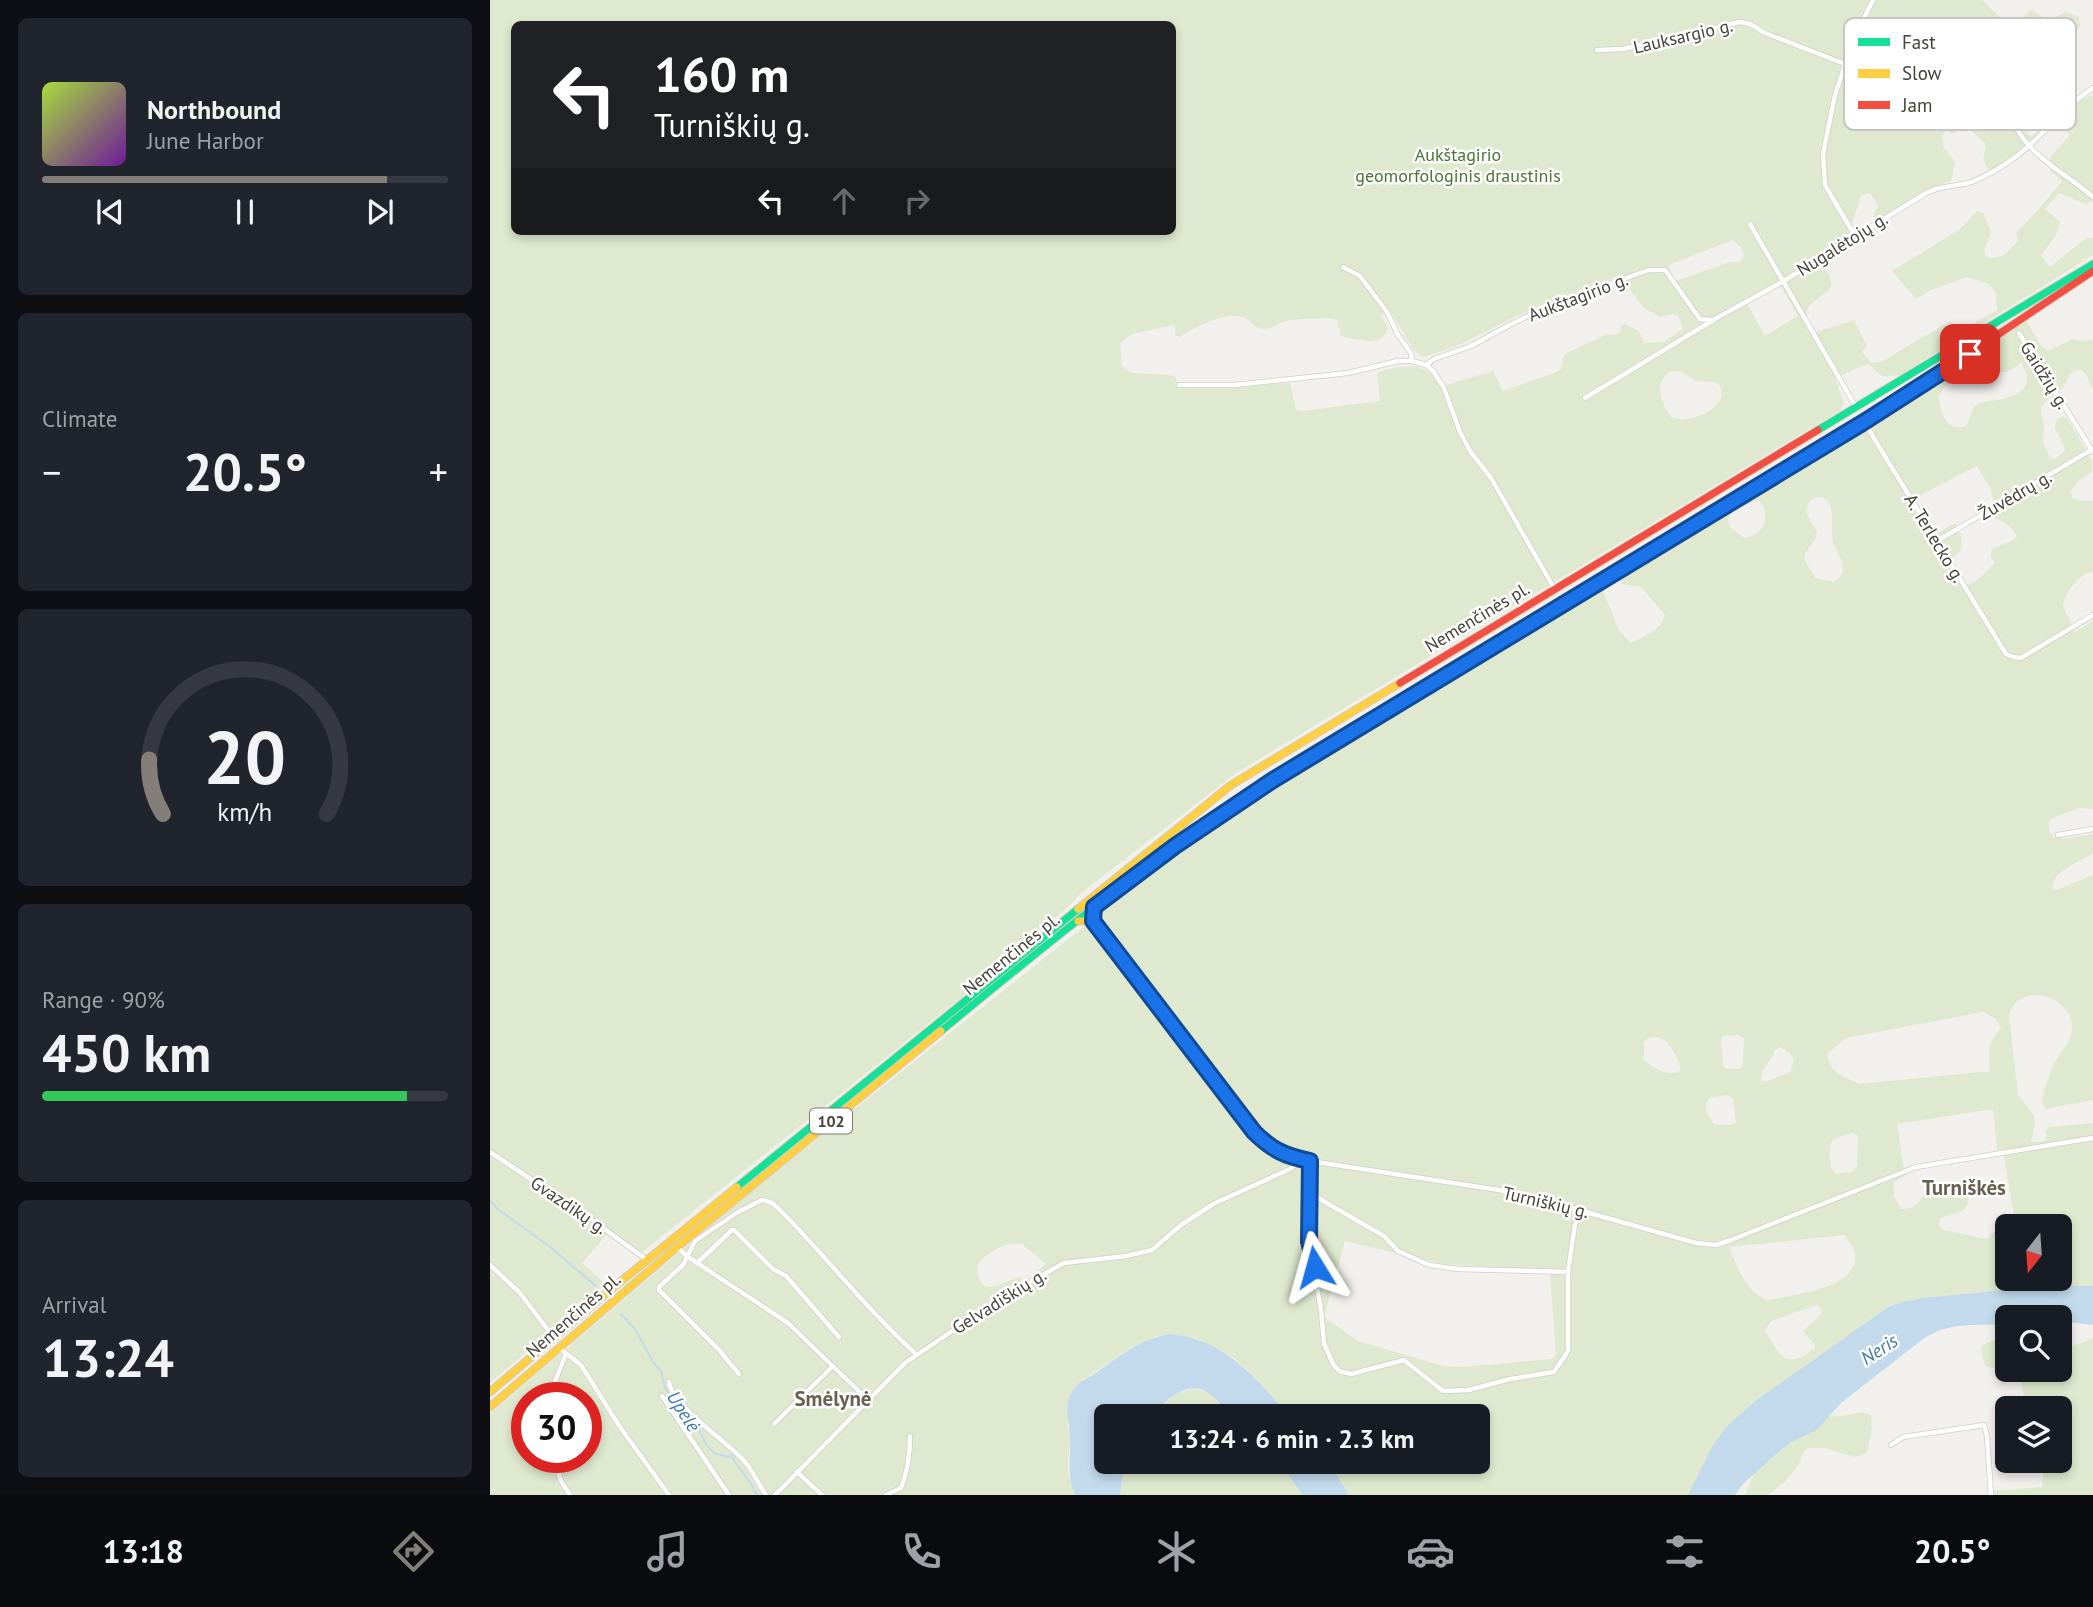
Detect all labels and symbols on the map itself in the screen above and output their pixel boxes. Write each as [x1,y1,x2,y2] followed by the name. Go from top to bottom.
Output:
[1631,13,1735,59] street label: Lauksargio g.
[1844,18,2076,130] legend
[1902,30,1936,54] text: Fast
[1902,61,1942,85] text: Slow
[1901,93,1932,117] text: Jam
[1355,143,1561,187] park label: Aukštagirio geomorfologinis draustinis
[1792,207,1892,281] street label: Nugalėtojų g.
[1525,267,1631,327] street label: Aukštagirio g.
[1940,324,2000,384] pin
[2015,337,2075,413] street label: Gaidžių g.
[1974,465,2056,525] street label: Žuvėdrų g.
[1900,489,1970,587] street label: A. Terlecko g.
[1420,577,1534,657] street label: Nemenčinės pl.
[958,908,1064,1000] street label: Nemenčinės pl.
[810,1108,852,1134] road number: 102
[526,1171,612,1239] street label: Gvazdikų g.
[1922,1174,2006,1201] district label: Turniškės
[1501,1181,1591,1223] street label: Turniškių g.
[1995,1214,2072,1292] north arrow
[1278,1230,1352,1304] position arrow
[948,1263,1050,1339] street label: Gelvadiškių g.
[521,1268,625,1362] street label: Nemenčinės pl.
[1856,1328,1903,1370] water label: Neris
[511,1382,602,1473] speed limit sign: 30
[794,1385,872,1412] district label: Smėlynė
[662,1386,706,1436] water label: Upelė

